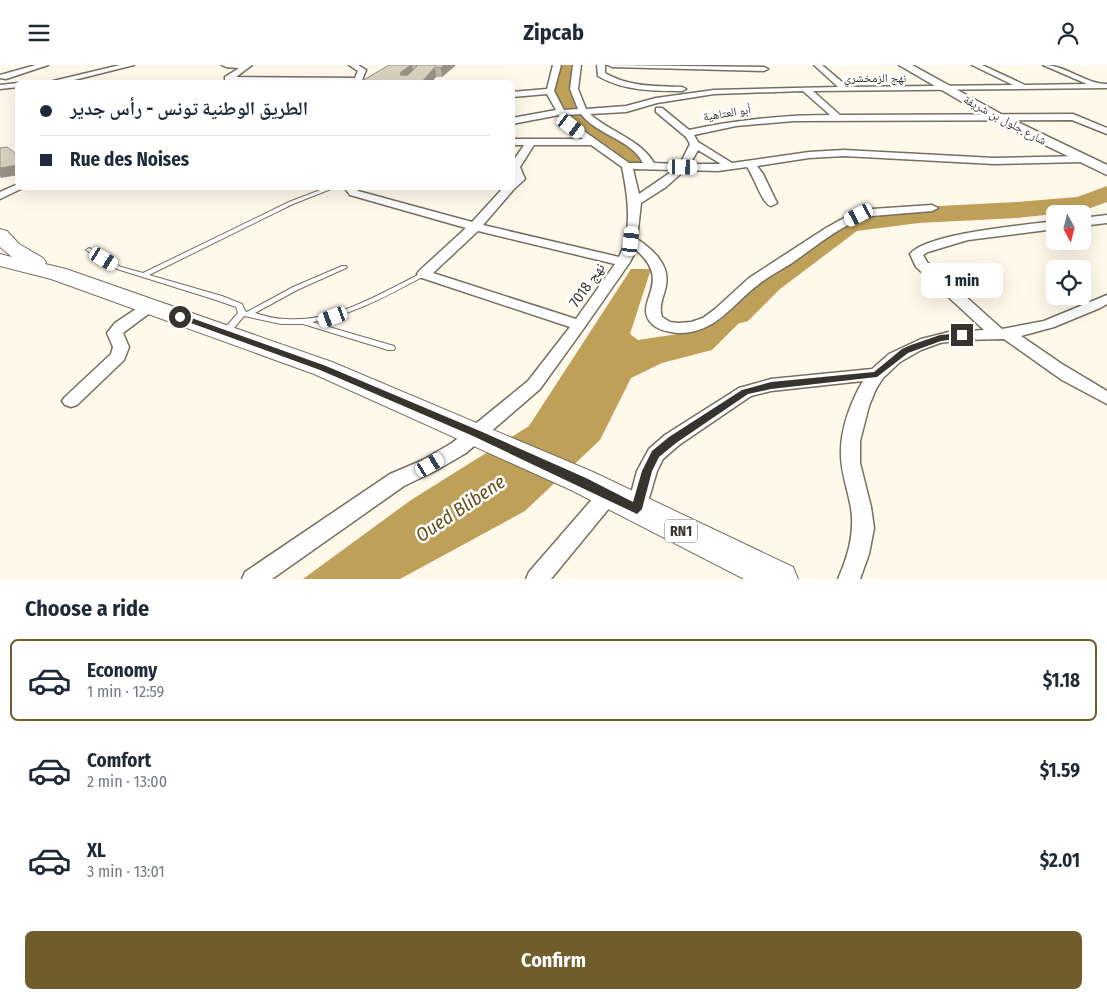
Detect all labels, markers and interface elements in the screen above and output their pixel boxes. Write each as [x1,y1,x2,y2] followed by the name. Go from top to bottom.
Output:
[25,19,53,47] icon: menu
[523,19,584,46] text: Zipcab
[1054,19,1082,47] icon: person
[844,71,906,88] street label: نهج الزمخشري
[961,92,1049,149] street label: شارع جلول بن شريفة
[70,97,308,120] text: الطريق الوطنية تونس - رأس جدير
[702,102,752,124] street label: أبو العتاهية
[554,111,587,141] car
[70,148,189,171] text: Rue des Noises
[667,159,698,175] car
[842,202,875,228] car
[1046,205,1091,250] north arrow
[1046,205,1091,305] map controls
[621,225,640,257] car
[87,245,120,273] car
[565,259,610,311] street label: نهج 7018
[1046,260,1091,305] button: locate
[921,263,1003,297] callout: 1 min
[945,271,979,290] text: 1 min
[316,305,349,329] car
[169,306,191,328] route start
[951,324,973,346] route end
[413,451,446,479] car
[411,470,510,547] water label: Oued Blibene
[665,519,697,543] road number: RN1
[25,595,149,622] text: Choose a ride
[27,658,72,703] icon: car
[87,659,157,682] text: Economy
[1043,669,1080,692] text: $1.18
[87,682,164,701] text: 1 min · 12:59
[27,748,72,793] icon: car
[87,749,151,772] text: Comfort
[1040,759,1080,782] text: $1.59
[87,772,167,791] text: 2 min · 13:00
[27,838,72,883] icon: car
[87,839,106,862] text: XL
[1040,849,1080,872] text: $2.01
[87,862,165,881] text: 3 min · 13:01
[25,931,1082,989] button: Confirm

